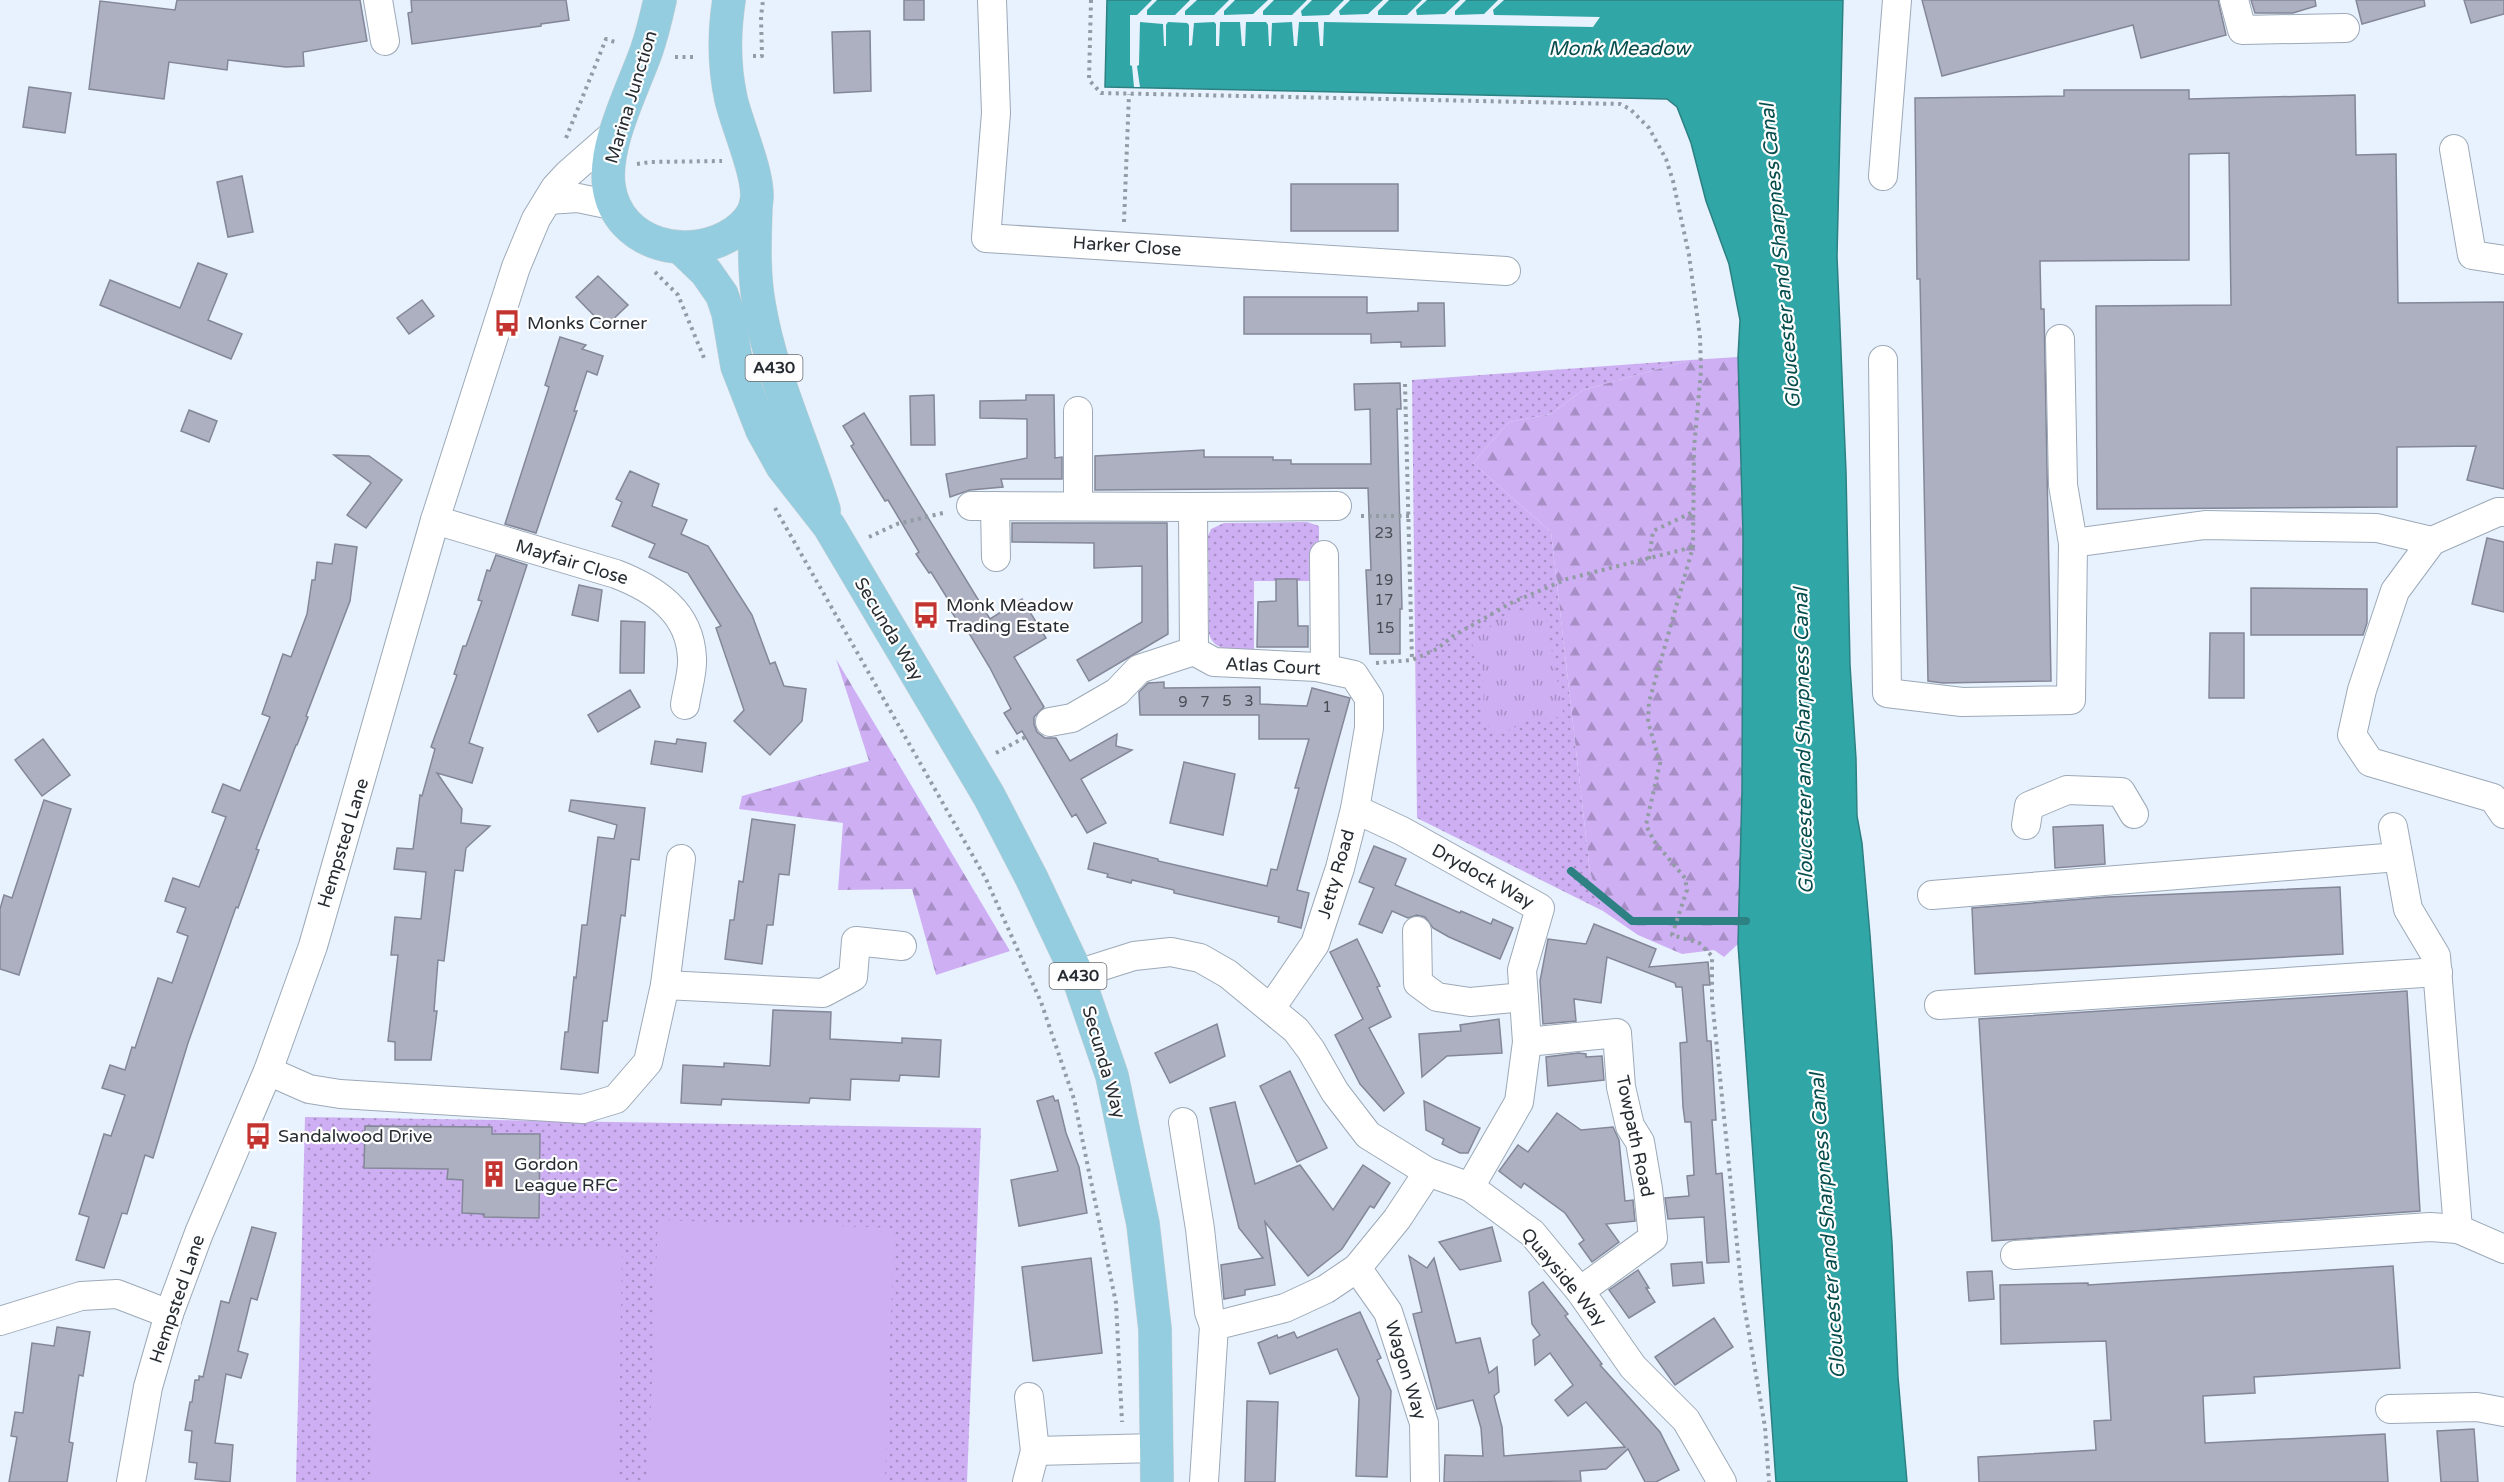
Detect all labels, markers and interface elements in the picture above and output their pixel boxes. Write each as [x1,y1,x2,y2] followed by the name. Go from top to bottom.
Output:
[600,28,662,166] street label: Marina Junction
[1548,37,1692,61] water label: Monk Meadow
[1756,100,1806,410] water label: Gloucester and Sharpness Canal
[1072,231,1182,261] street label: Harker Close
[492,308,522,338] bus stop icon: Monks Corner
[527,312,647,334] place label: Monks Corner
[746,355,802,381] road number: A430
[1375,524,1393,542] house number: 23
[513,534,631,590] street label: Mayfair Close
[1375,571,1393,589] house number: 19
[850,574,928,685] street label: Secunda Way
[1789,586,1819,894] water label: Gloucester and Sharpness Canal
[1375,591,1393,609] house number: 17
[946,594,1073,637] place label: Monk Meadow Trading Estate
[911,600,941,630] bus stop icon: Monk Meadow Trading Estate
[1376,619,1394,637] house number: 15
[1225,653,1321,679] street label: Atlas Court
[1222,692,1232,710] house number: 5
[1244,692,1254,710] house number: 3
[1178,693,1188,711] house number: 9
[1200,693,1210,711] house number: 7
[1322,698,1332,716] house number: 1
[313,775,373,911] street label: Hempsted Lane
[1313,827,1359,921] street label: Jetty Road
[1428,839,1538,913] street label: Drydock Way
[1050,963,1106,989] road number: A430
[1077,1003,1131,1121] street label: Secunda Way
[1805,1070,1851,1380] water label: Gloucester and Sharpness Canal
[1611,1073,1659,1199] street label: Towpath Road
[243,1121,273,1151] bus stop icon: Sandalwood Drive
[278,1125,433,1147] place label: Sandalwood Drive
[514,1153,618,1196] place label: Gordon League RFC
[479,1159,509,1189] building icon: Gordon League RFC
[1517,1223,1612,1331] street label: Quayside Way
[145,1232,209,1366] street label: Hempsted Lane
[1380,1318,1432,1423] street label: Wagon Way

